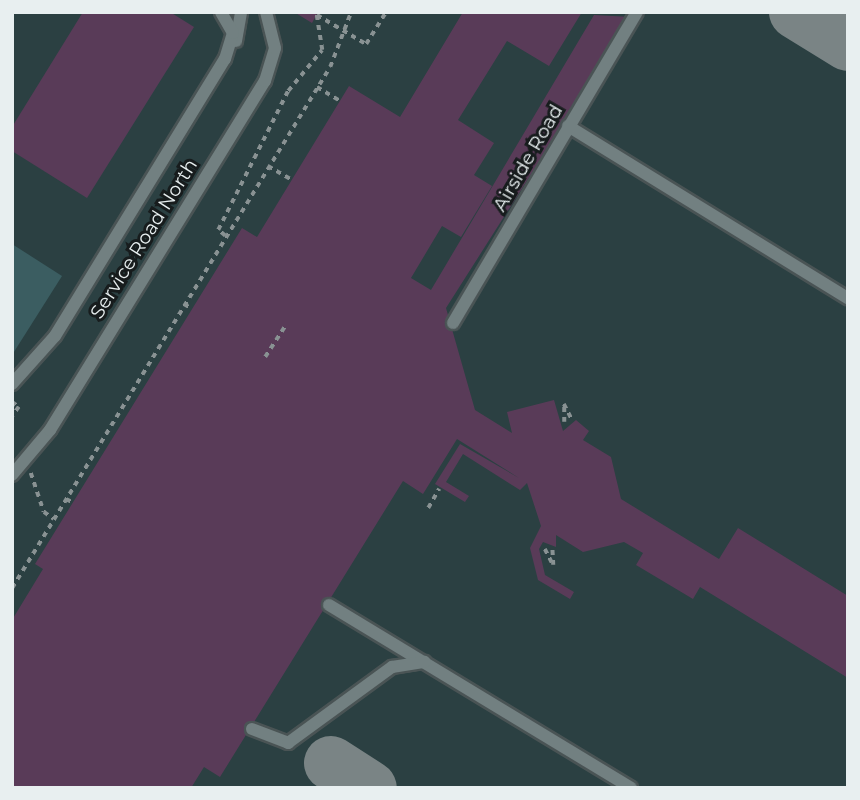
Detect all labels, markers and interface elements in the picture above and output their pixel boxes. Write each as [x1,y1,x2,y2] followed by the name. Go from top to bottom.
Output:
[488,100,568,216] street label: Airside Road
[86,155,202,323] street label: Service Road North

